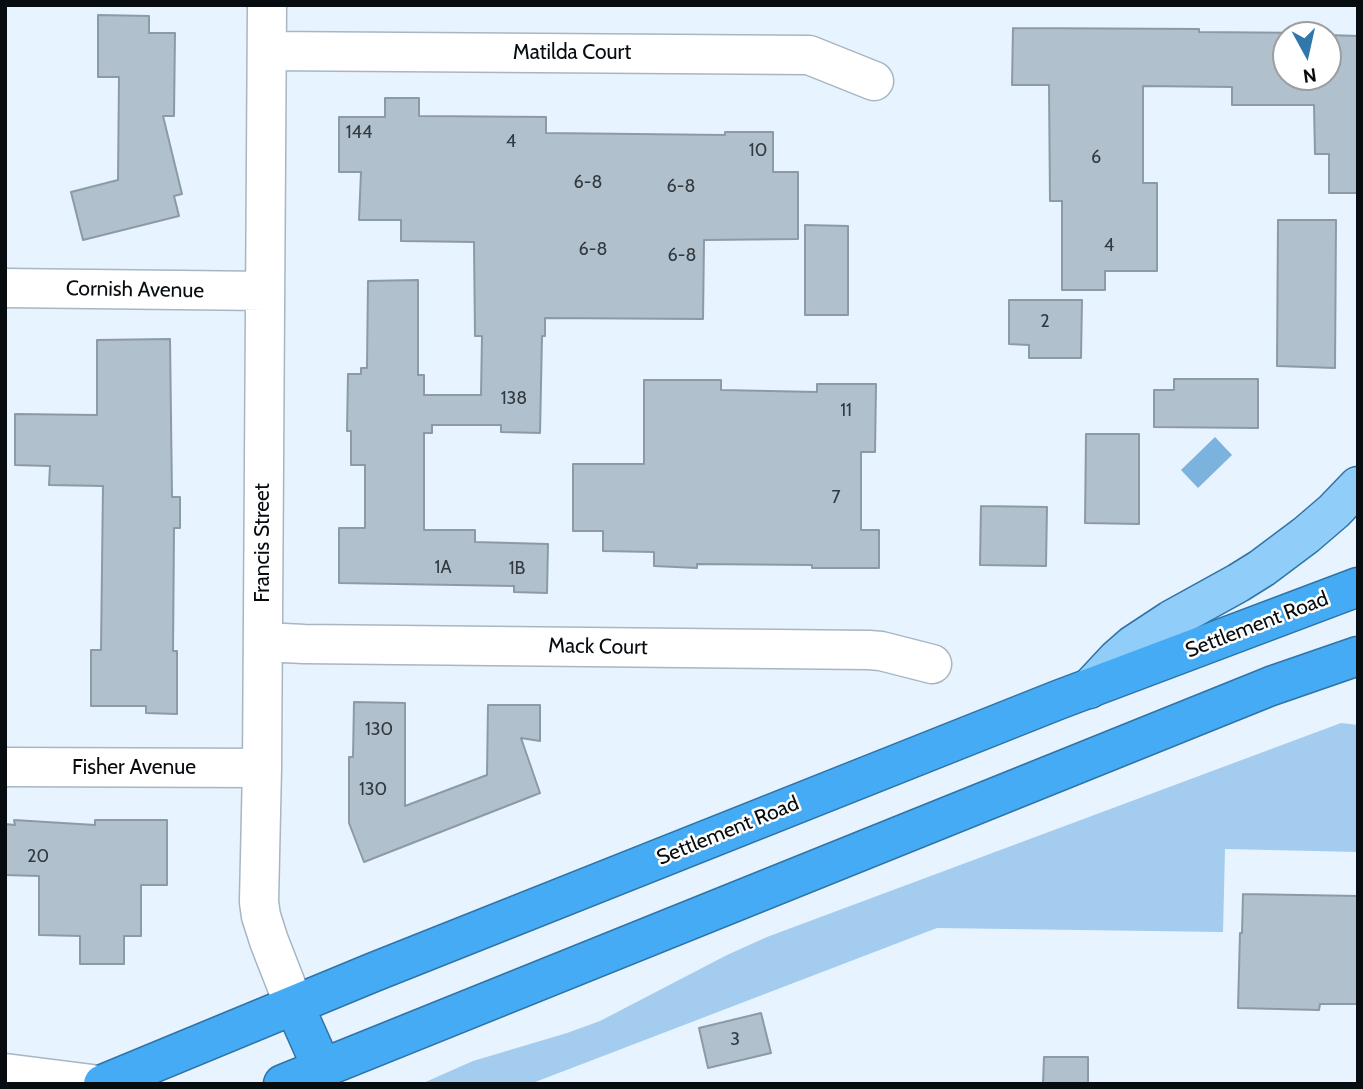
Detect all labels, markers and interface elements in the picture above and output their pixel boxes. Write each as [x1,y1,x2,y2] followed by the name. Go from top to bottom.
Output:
[1272,21,1342,91] north arrow
[513,40,631,66] street label: Matilda Court
[1301,63,1318,88] text: N
[346,122,372,144] house number: 144
[506,131,516,153] house number: 4
[749,140,767,162] house number: 10
[1091,147,1101,169] house number: 6
[574,172,602,194] house number: 6-8
[667,176,695,198] house number: 6-8
[1104,235,1114,257] house number: 4
[579,239,607,261] house number: 6-8
[668,245,696,267] house number: 6-8
[66,276,204,304] street label: Cornish Avenue
[1040,311,1050,333] house number: 2
[501,388,527,410] house number: 138
[840,400,852,422] house number: 11
[250,483,276,603] street label: Francis Street
[831,487,841,509] house number: 7
[435,557,451,579] house number: 1A
[509,558,525,580] house number: 1B
[1182,586,1332,664] street label: Settlement Road
[548,634,648,660] street label: Mack Court
[365,719,393,741] house number: 130
[72,755,196,781] street label: Fisher Avenue
[359,779,387,801] house number: 130
[653,791,803,871] street label: Settlement Road
[27,846,49,868] house number: 20
[730,1029,740,1051] house number: 3

